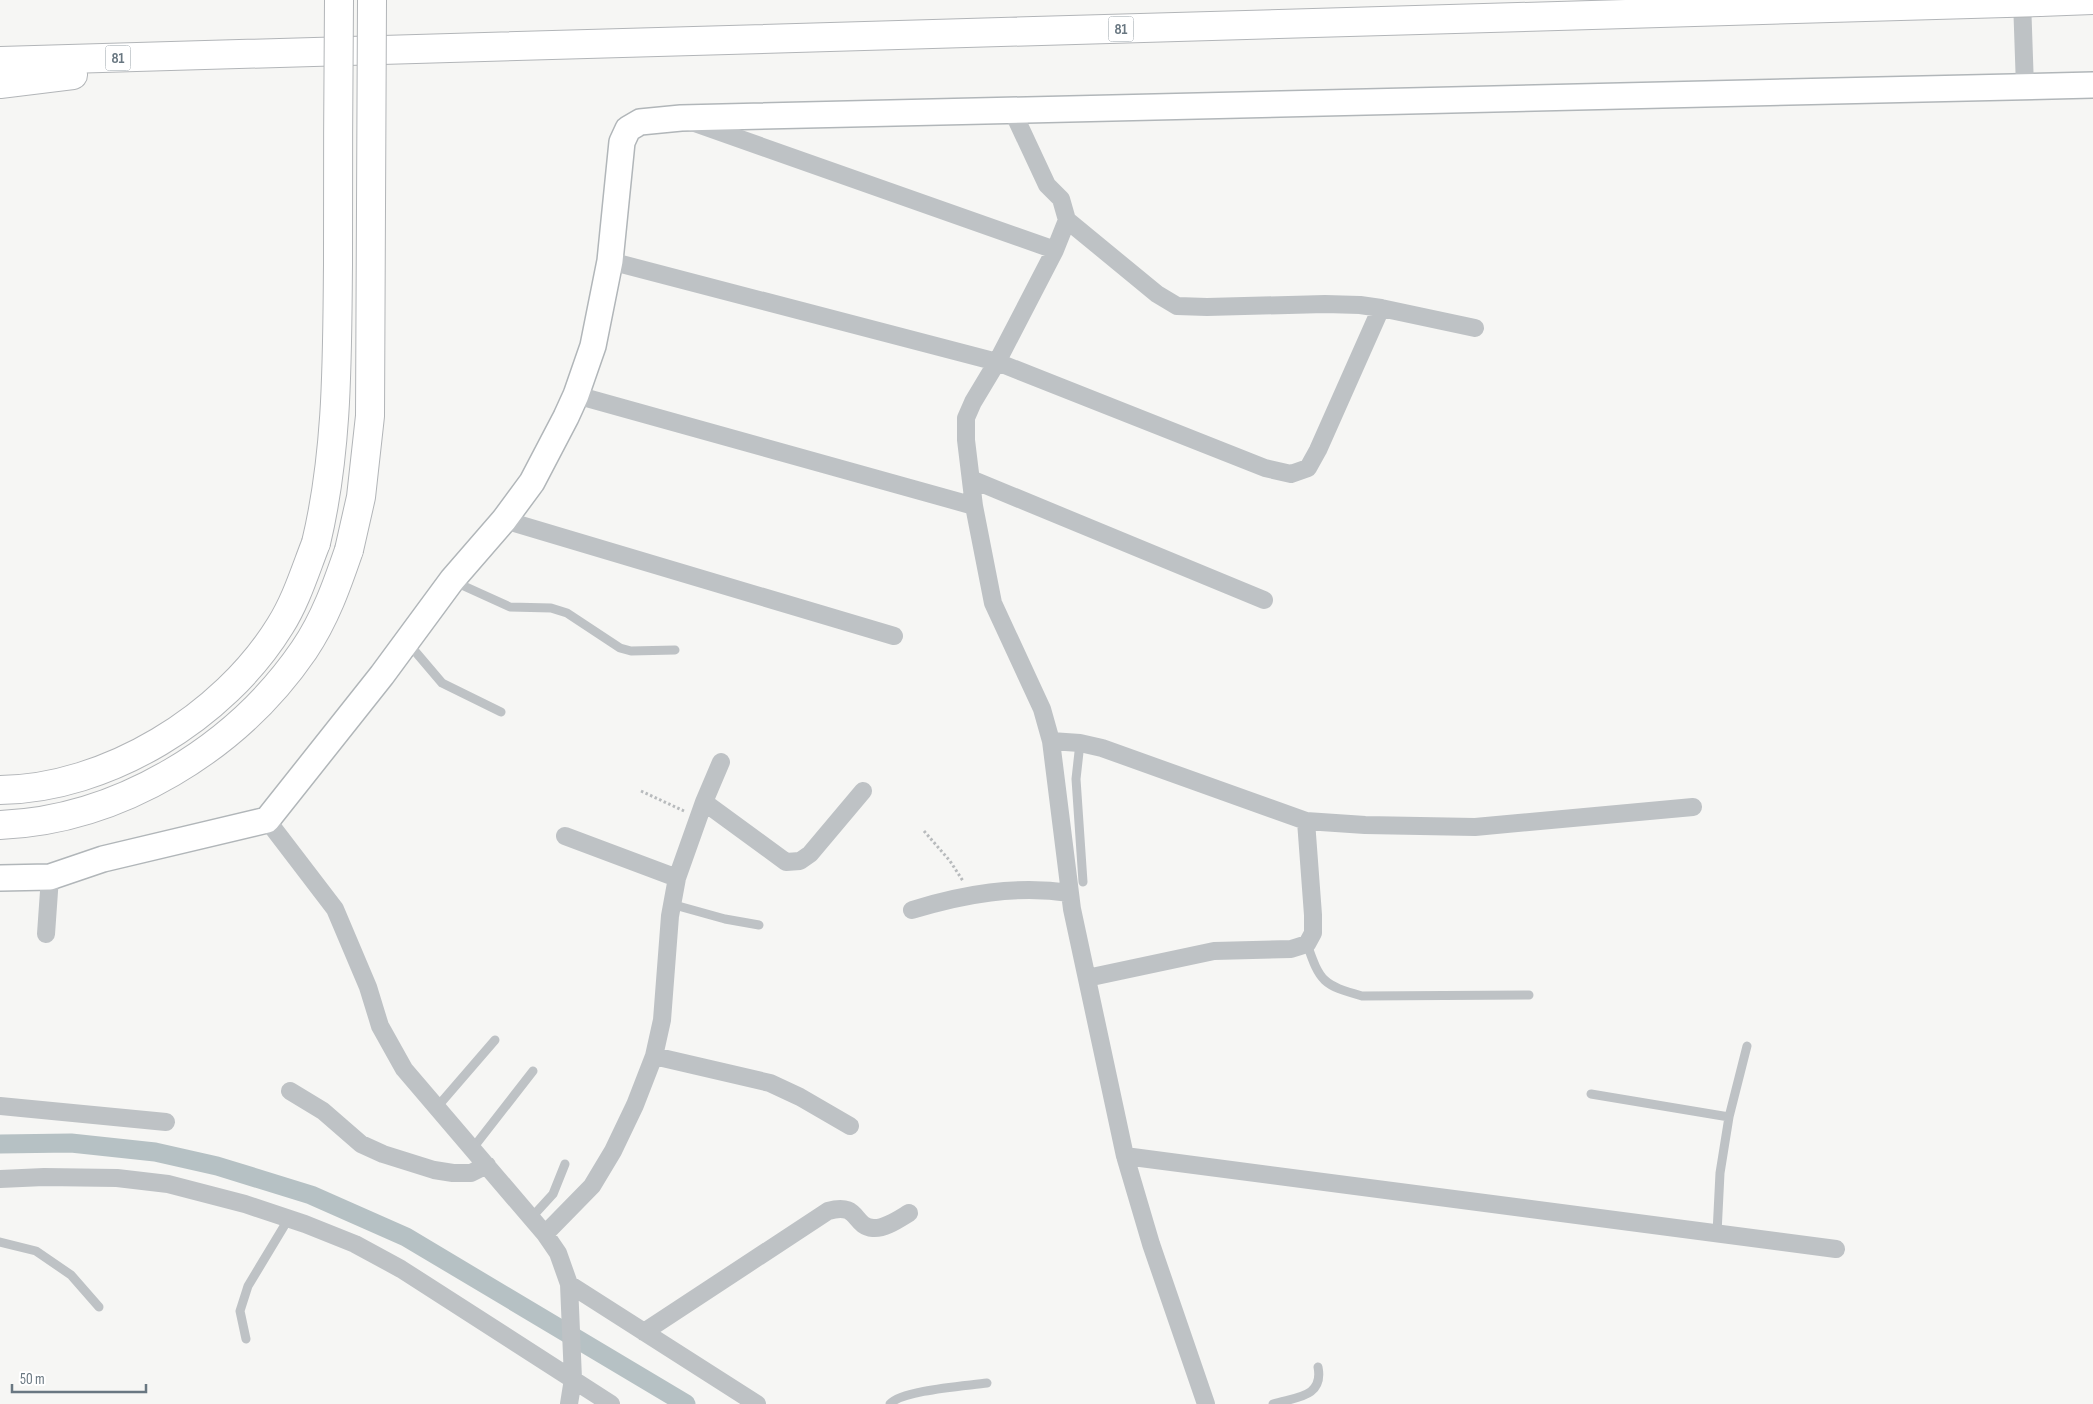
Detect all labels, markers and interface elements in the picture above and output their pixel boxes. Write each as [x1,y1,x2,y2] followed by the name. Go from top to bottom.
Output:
[1108,16,1134,42] road number: 81
[106,46,130,70] road number: 81
[12,1362,146,1394] scale bar
[20,1370,45,1389] text: 50 m

